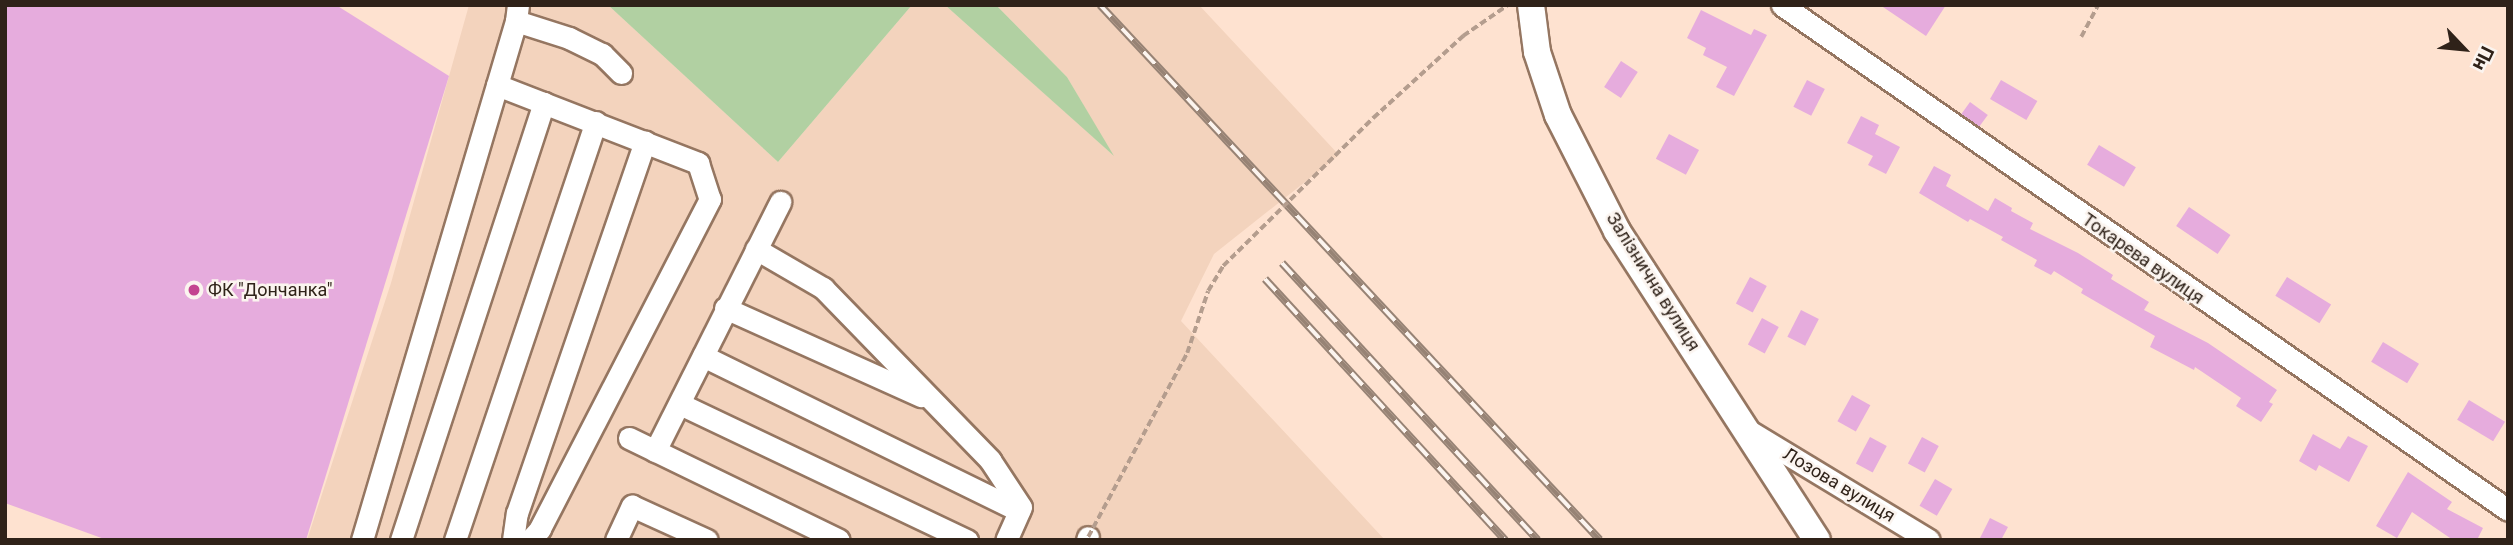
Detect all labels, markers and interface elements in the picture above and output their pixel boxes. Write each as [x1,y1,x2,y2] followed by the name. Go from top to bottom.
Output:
[2429,14,2499,84] north arrow
[2468,43,2499,74] text: Пн
[1602,209,1704,355] street label: Залізнична вулиця
[2078,209,2208,309] street label: Токарева вулиця
[208,279,333,301] place label: ФК "Дончанка"
[186,282,202,298] marker: ФК "Дончанка"
[1779,443,1899,527] street label: Лозова вулиця

